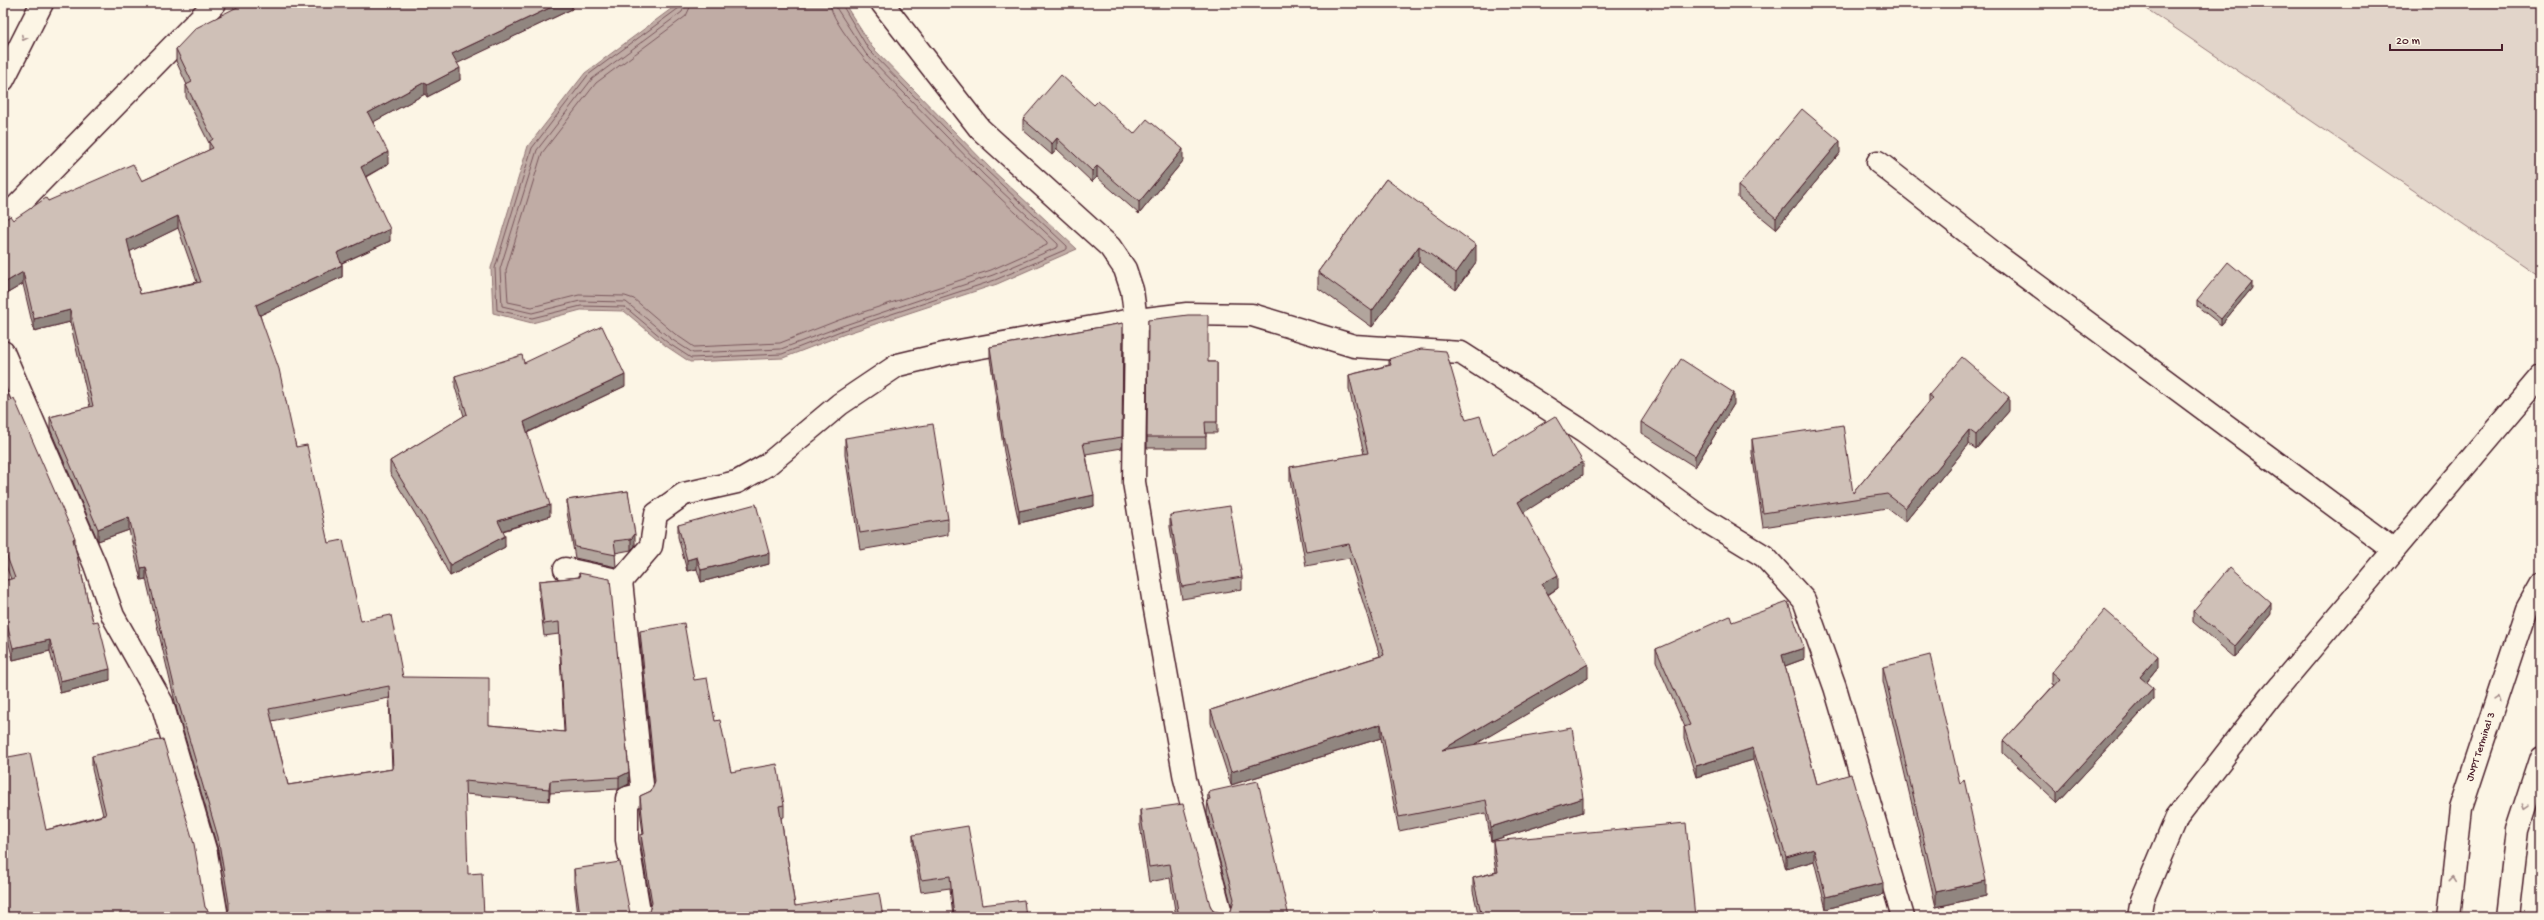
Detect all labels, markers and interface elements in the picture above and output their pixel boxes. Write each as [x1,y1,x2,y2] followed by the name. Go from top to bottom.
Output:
[2390,26,2502,52] scale bar
[21,34,29,41] one-way arrow
[2396,35,2421,49] text: 20 m
[2493,695,2501,702] one-way arrow
[2464,711,2498,783] street label: JNPT Terminal 3
[2521,804,2529,811] one-way arrow
[2449,875,2458,881] one-way arrow

